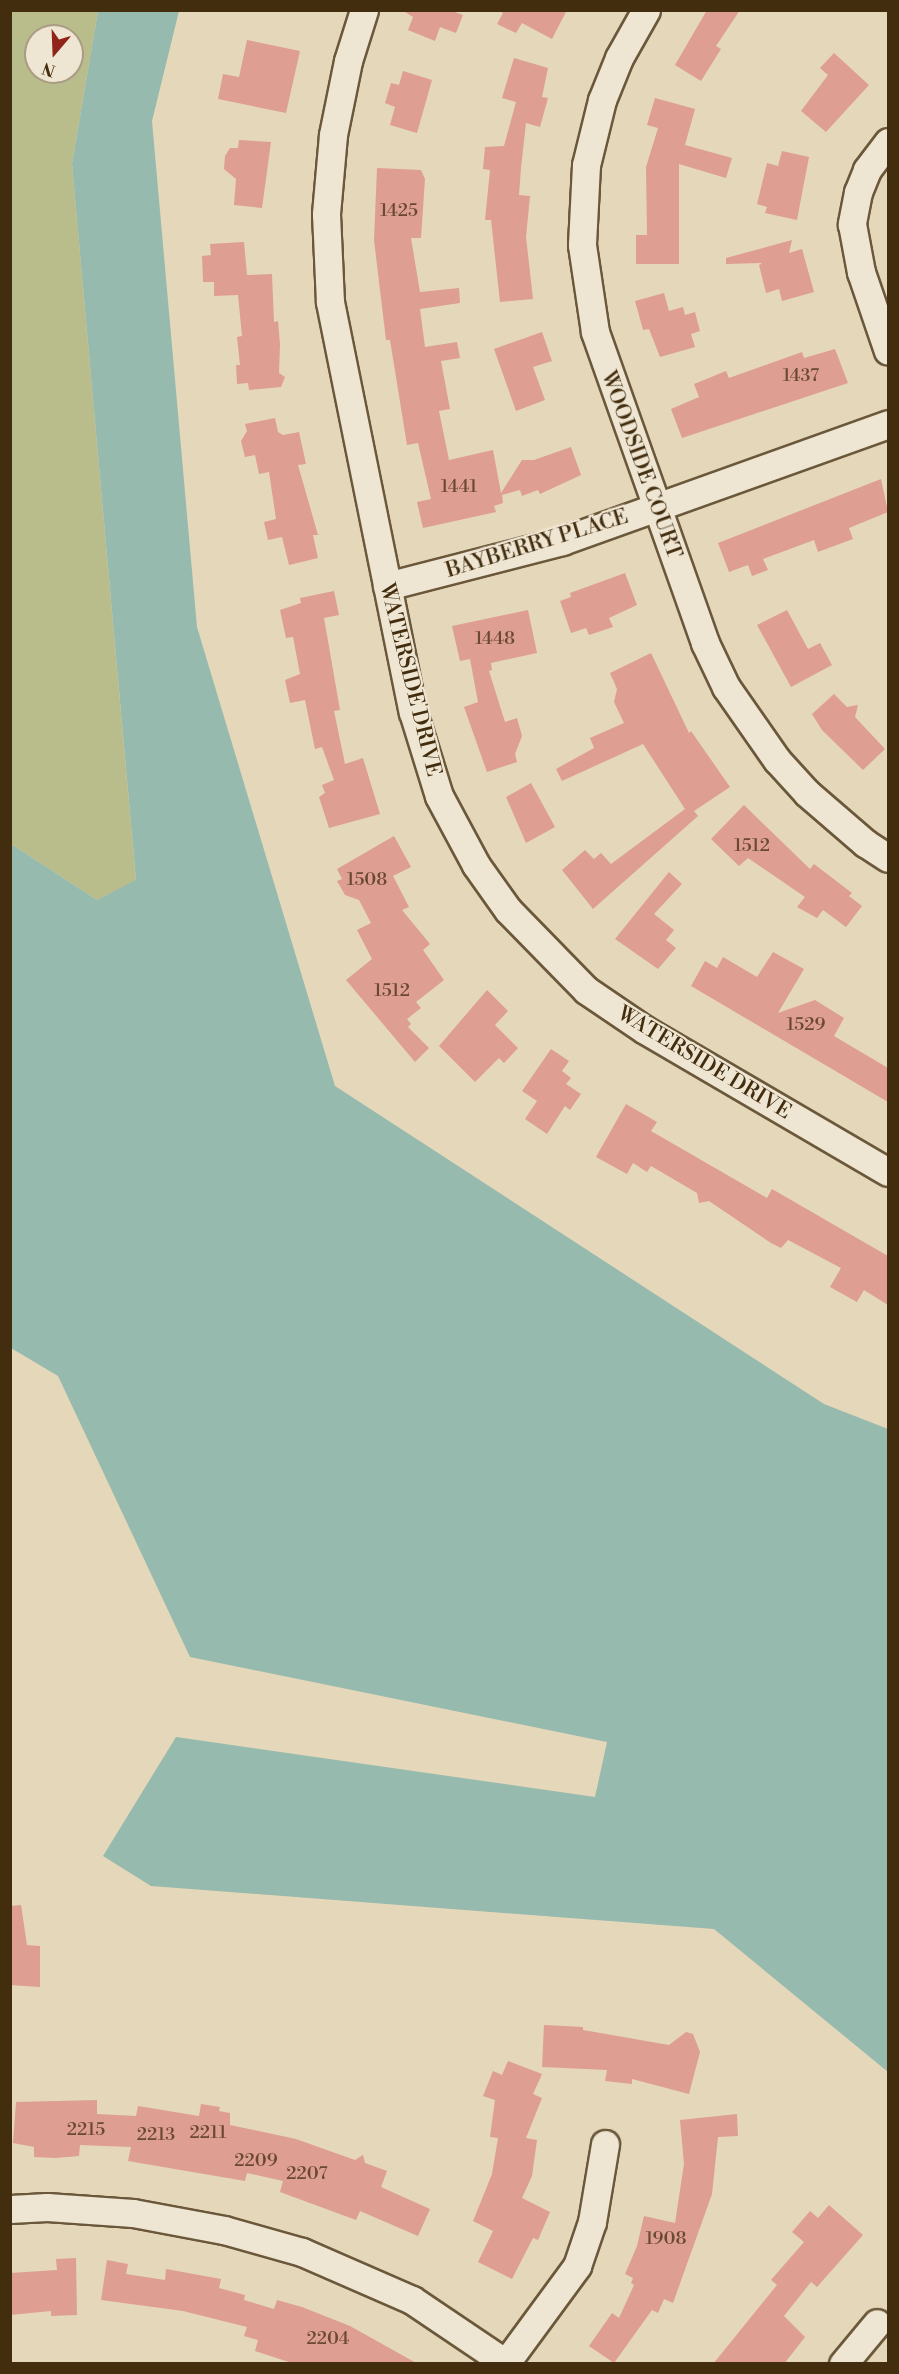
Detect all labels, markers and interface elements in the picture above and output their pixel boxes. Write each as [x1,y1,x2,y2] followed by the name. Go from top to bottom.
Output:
[24,24,84,84] north arrow
[40,58,58,81] text: N
[380,200,418,222] house number: 1425
[783,365,819,387] house number: 1437
[595,368,687,562] street label: WOODSIDE COURT
[441,476,477,498] house number: 1441
[443,504,631,584] street label: BAYBERRY PLACE
[374,581,446,779] street label: WATERSIDE DRIVE
[475,628,515,650] house number: 1448
[734,835,770,857] house number: 1512
[347,869,387,891] house number: 1508
[374,980,410,1002] house number: 1512
[613,1001,795,1125] street label: WATERSIDE DRIVE
[787,1014,825,1036] house number: 1529
[67,2119,105,2141] house number: 2215
[190,2122,226,2144] house number: 2211
[137,2124,175,2146] house number: 2213
[234,2150,278,2172] house number: 2209
[286,2163,328,2185] house number: 2207
[646,2228,686,2250] house number: 1908
[306,2328,350,2350] house number: 2204

